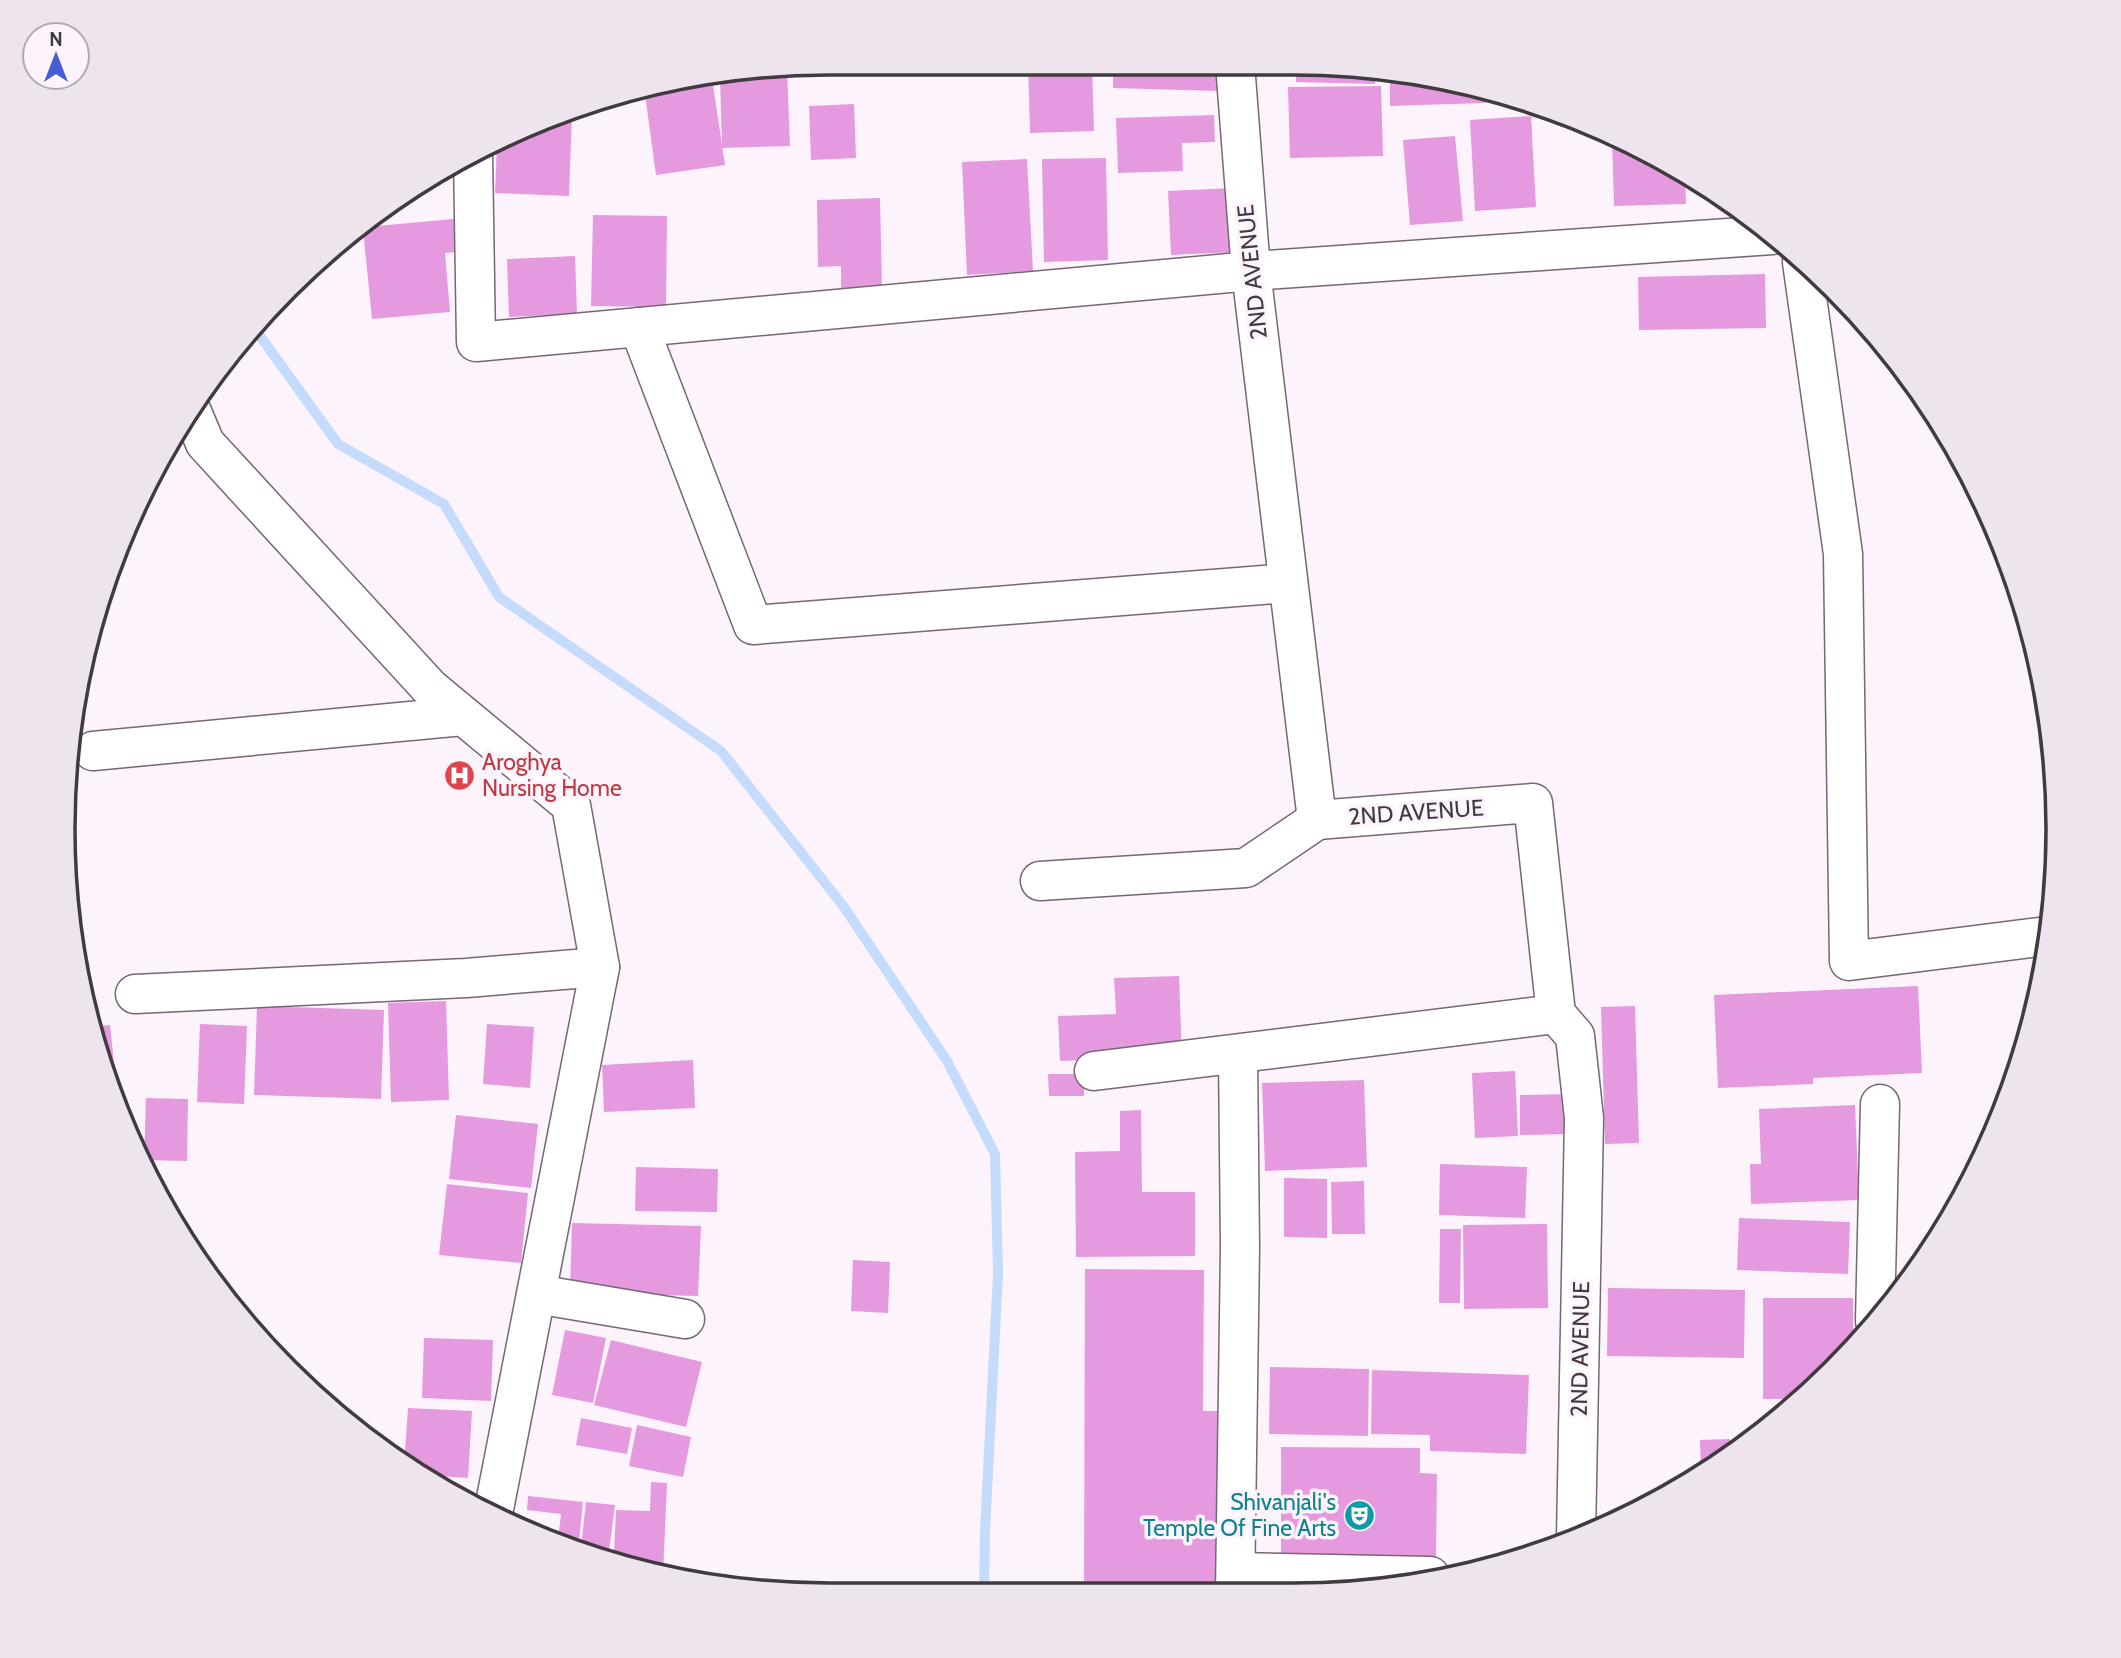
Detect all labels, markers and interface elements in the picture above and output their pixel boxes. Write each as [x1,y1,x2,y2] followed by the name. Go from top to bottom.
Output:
[21,21,91,91] north arrow
[49,28,63,51] text: N
[1231,203,1273,341] street label: 2ND AVENUE
[482,748,622,802] place label: Aroghya Nursing Home
[442,758,476,792] hospital icon: Aroghya Nursing Home
[1347,793,1485,831] street label: 2ND AVENUE
[1565,1281,1595,1417] street label: 2ND AVENUE
[1143,1488,1336,1542] place label: Shivanjali's Temple Of Fine Arts
[1342,1498,1376,1532] theatre icon: Shivanjali's Temple Of Fine Arts

